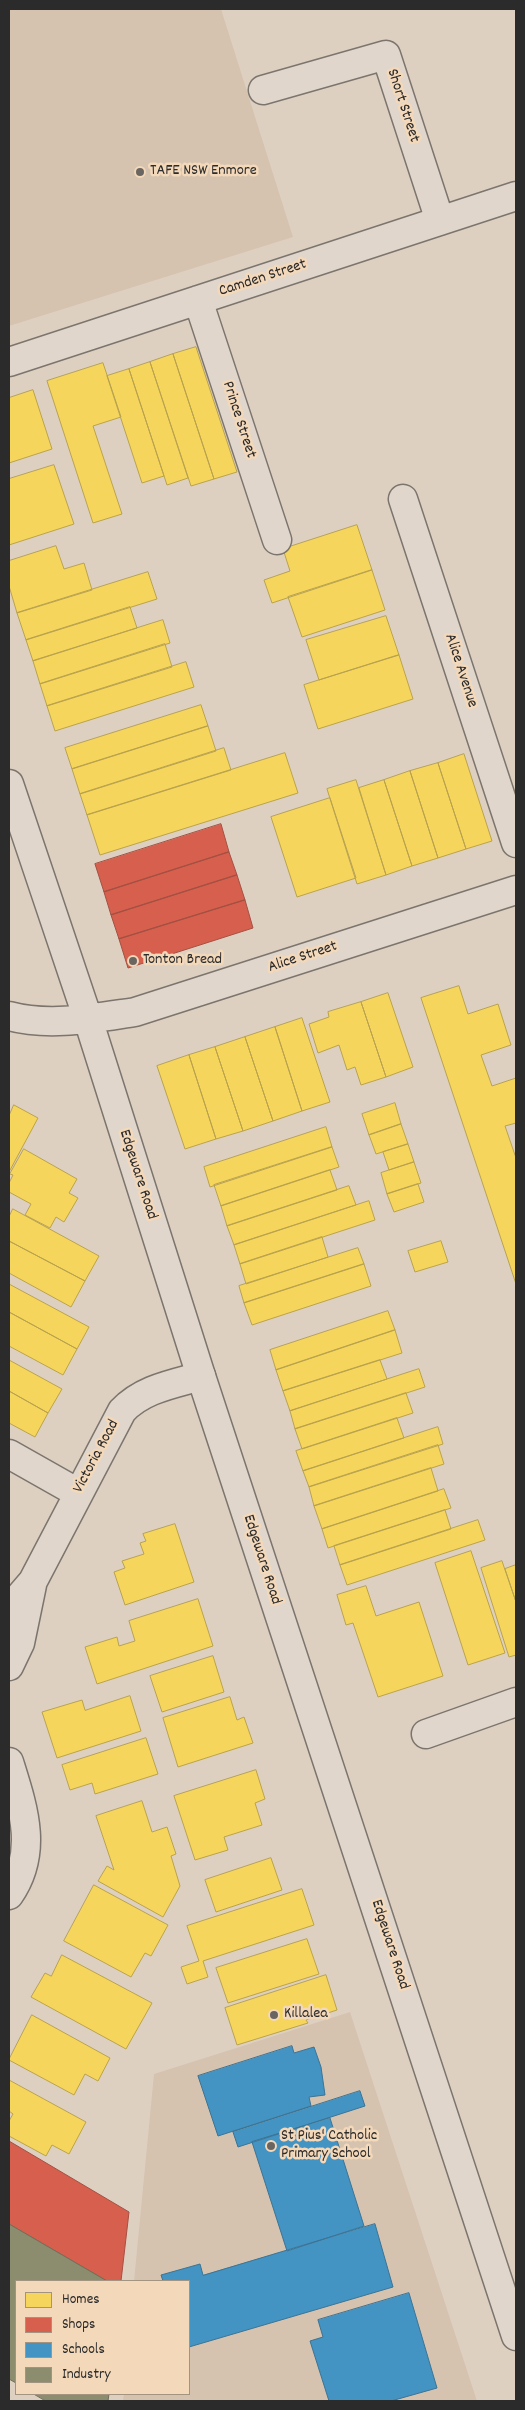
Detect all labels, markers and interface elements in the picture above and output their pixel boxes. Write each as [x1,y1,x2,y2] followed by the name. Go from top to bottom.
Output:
[381,67,423,145] street label: Short Street
[150,162,257,182] place label: TAFE NSW Enmore
[134,166,146,178] marker: TAFE NSW Enmore
[217,256,309,302] street label: Camden Street
[217,379,259,461] street label: Prince Street
[439,632,481,710] street label: Alice Avenue
[266,938,340,978] street label: Alice Street
[143,951,222,971] place label: Tonton Bread
[127,955,139,967] marker: Tonton Bread
[113,1128,161,1222] street label: Edgeware Road
[70,1417,124,1497] street label: Victoria Road
[237,1513,285,1607] street label: Edgeware Road
[365,1898,413,1992] street label: Edgeware Road
[284,2005,328,2025] place label: Killalea
[268,2009,280,2021] marker: Killalea
[281,2127,377,2165] place label: St Pius' Catholic Primary School
[265,2140,277,2152] marker: St Pius' Catholic Primary School
[15,2280,190,2395] legend
[62,2289,100,2311] text: Homes
[62,2314,95,2336] text: Shops
[62,2339,105,2361] text: Schools
[62,2364,111,2386] text: Industry

